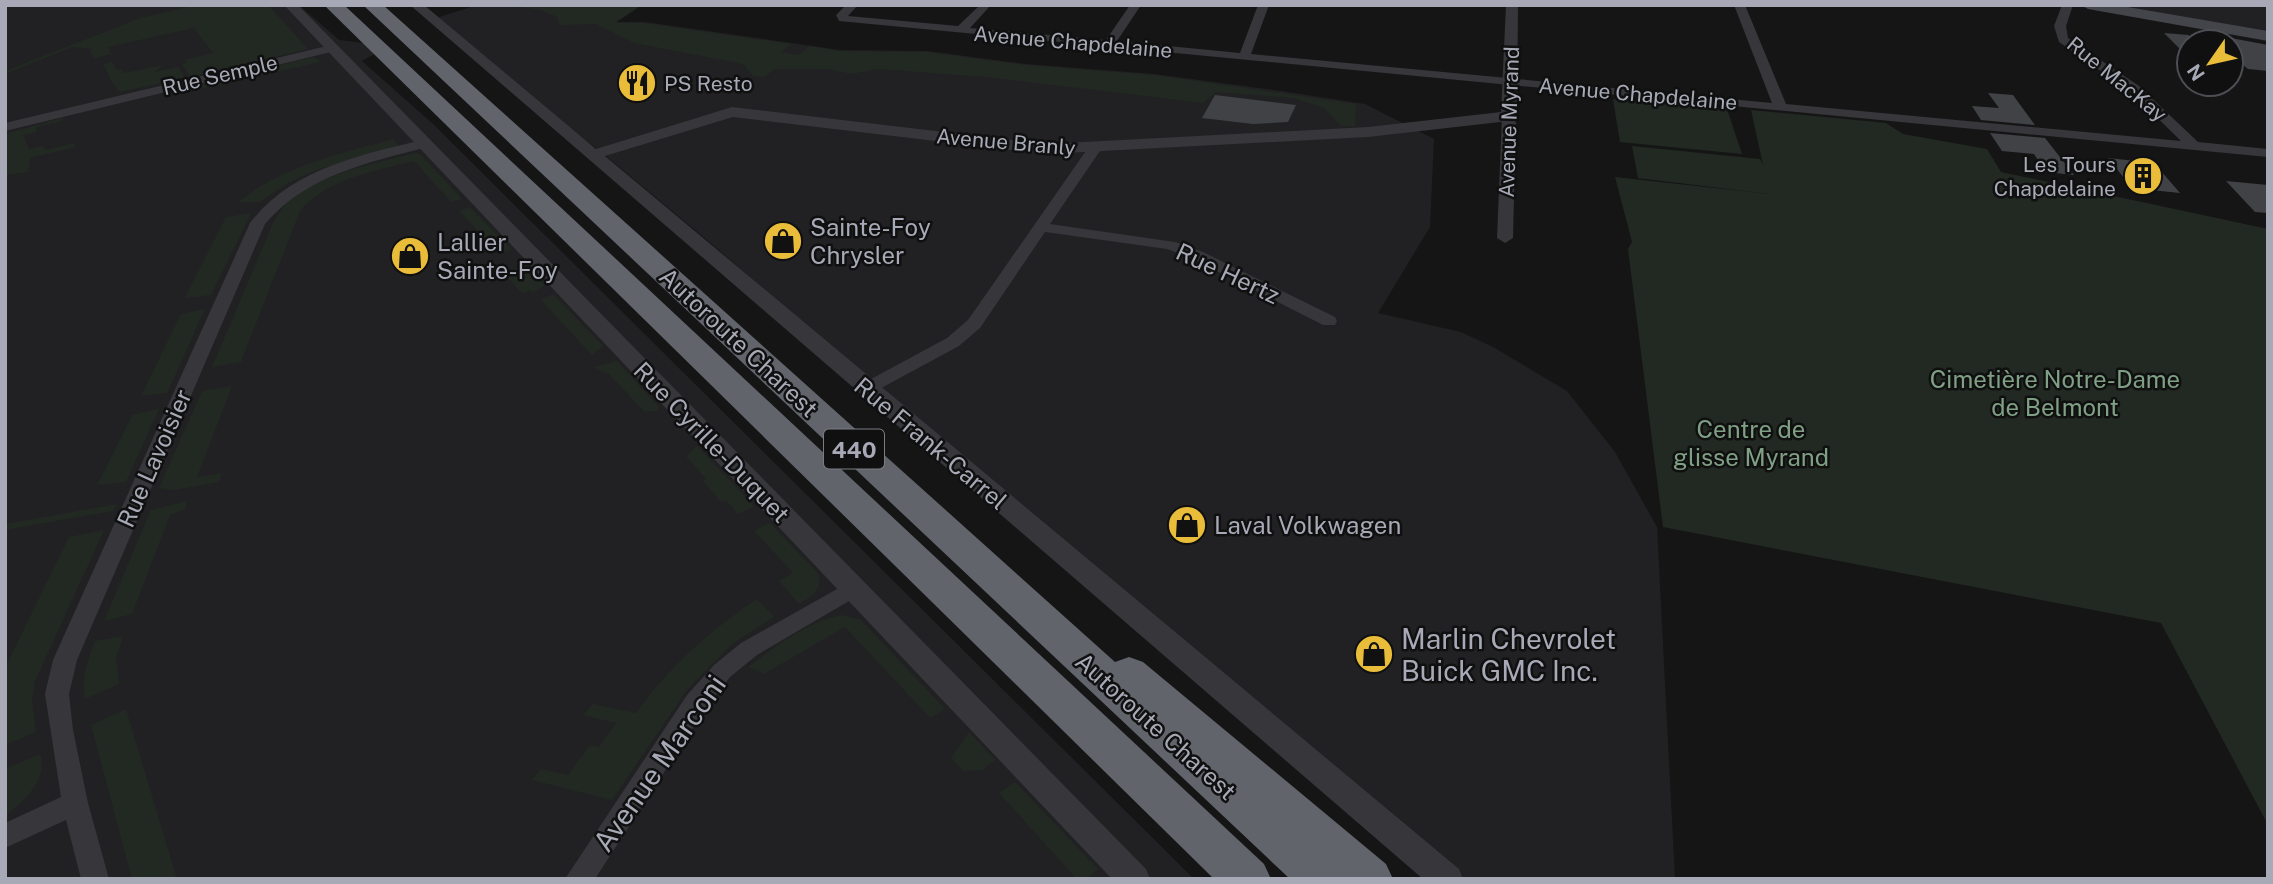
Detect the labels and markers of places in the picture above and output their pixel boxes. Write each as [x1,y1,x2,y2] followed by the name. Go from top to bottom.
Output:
[616,62,658,104] restaurant icon: PS Resto
[664,71,753,96] place label: PS Resto
[1994,152,2116,201] place label: Les Tours Chapdelaine
[2122,155,2164,197] building icon: Les Tours Chapdelaine
[810,213,931,269] place label: Sainte-Foy Chrysler
[762,220,804,262] shop icon: Sainte-Foy Chrysler
[437,228,558,284] place label: Lallier Sainte-Foy
[389,235,431,277] shop icon: Lallier Sainte-Foy
[1166,504,1208,546] shop icon: Laval Volkwagen
[1214,511,1401,539] place label: Laval Volkwagen
[1401,622,1616,687] place label: Marlin Chevrolet Buick GMC Inc.
[1353,633,1395,675] shop icon: Marlin Chevrolet Buick GMC Inc.

